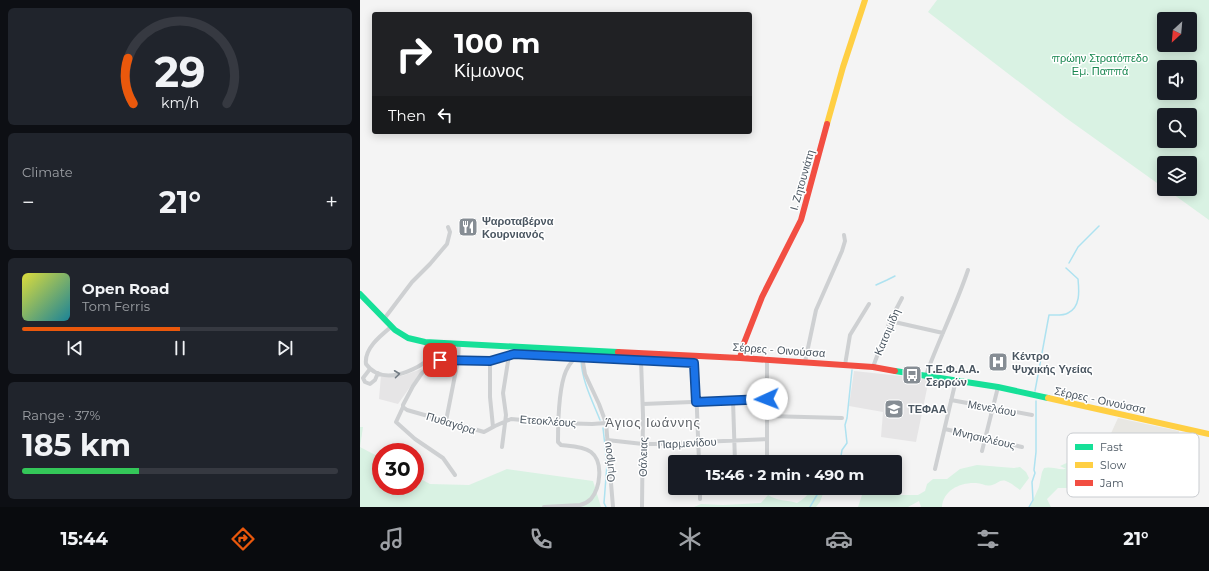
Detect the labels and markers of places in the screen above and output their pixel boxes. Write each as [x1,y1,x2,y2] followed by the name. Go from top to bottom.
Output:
[482,214,554,241] place label: Ψαροταβέρνα Κουρνιανός
[457,216,479,238] restaurant icon: Ψαροταβέρνα Κουρνιανός
[423,343,457,377] pin
[1012,349,1093,376] place label: Κέντρο Ψυχικής Υγείας
[987,351,1009,373] hospital icon: Κέντρο Ψυχικής Υγείας
[926,362,980,389] place label: Τ.Ε.Φ.Α.Α. Σερρών
[901,364,923,386] bus stop icon: Τ.Ε.Φ.Α.Α. Σερρών
[883,398,905,420] school or university icon: ΤΕΦΑΑ
[908,402,947,416] place label: ΤΕΦΑΑ

